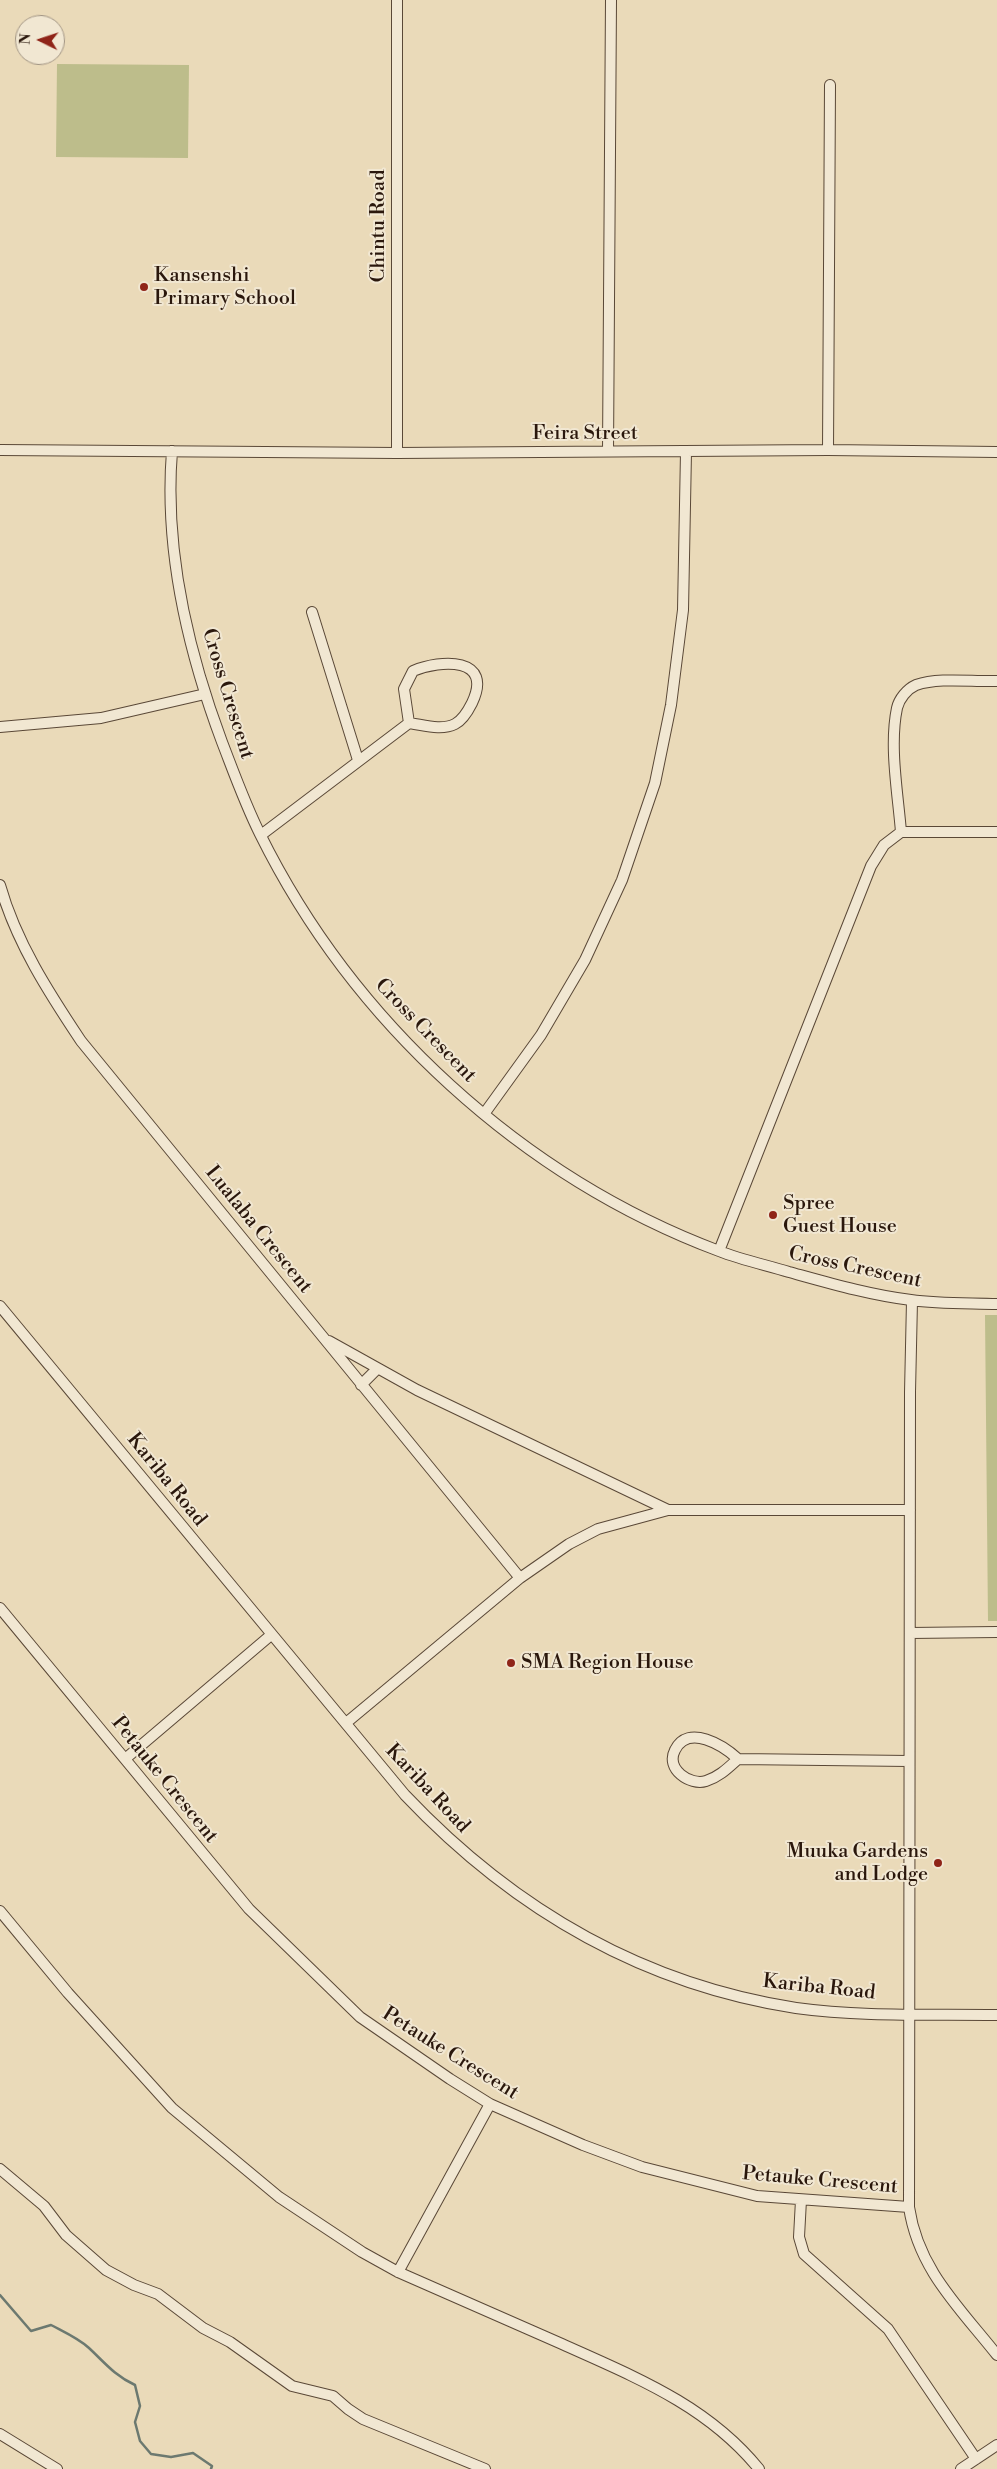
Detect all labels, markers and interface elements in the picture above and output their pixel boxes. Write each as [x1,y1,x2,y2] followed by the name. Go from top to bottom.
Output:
[15,15,65,65] north arrow
[17,33,35,45] text: N
[367,169,391,283] street label: Chintu Road
[154,264,296,311] place label: Kansenshi Primary School
[138,281,150,293] marker: Kansenshi Primary School
[532,422,638,446] street label: Feira Street
[196,626,258,762] street label: Cross Crescent
[369,974,481,1088] street label: Cross Crescent
[199,1162,317,1298] street label: Lualaba Crescent
[783,1192,897,1239] place label: Spree Guest House
[767,1209,779,1221] marker: Spree Guest House
[786,1242,924,1294] street label: Cross Crescent
[121,1428,211,1532] street label: Kariba Road
[521,1651,694,1675] place label: SMA Region House
[505,1657,517,1669] marker: SMA Region House
[106,1712,222,1848] street label: Petauke Crescent
[380,1739,474,1839] street label: Kariba Road
[787,1840,928,1887] place label: Muuka Gardens and Lodge
[932,1857,944,1869] marker: Muuka Gardens and Lodge
[761,1970,877,2006] street label: Kariba Road
[377,2002,523,2106] street label: Petauke Crescent
[741,2162,899,2200] street label: Petauke Crescent

